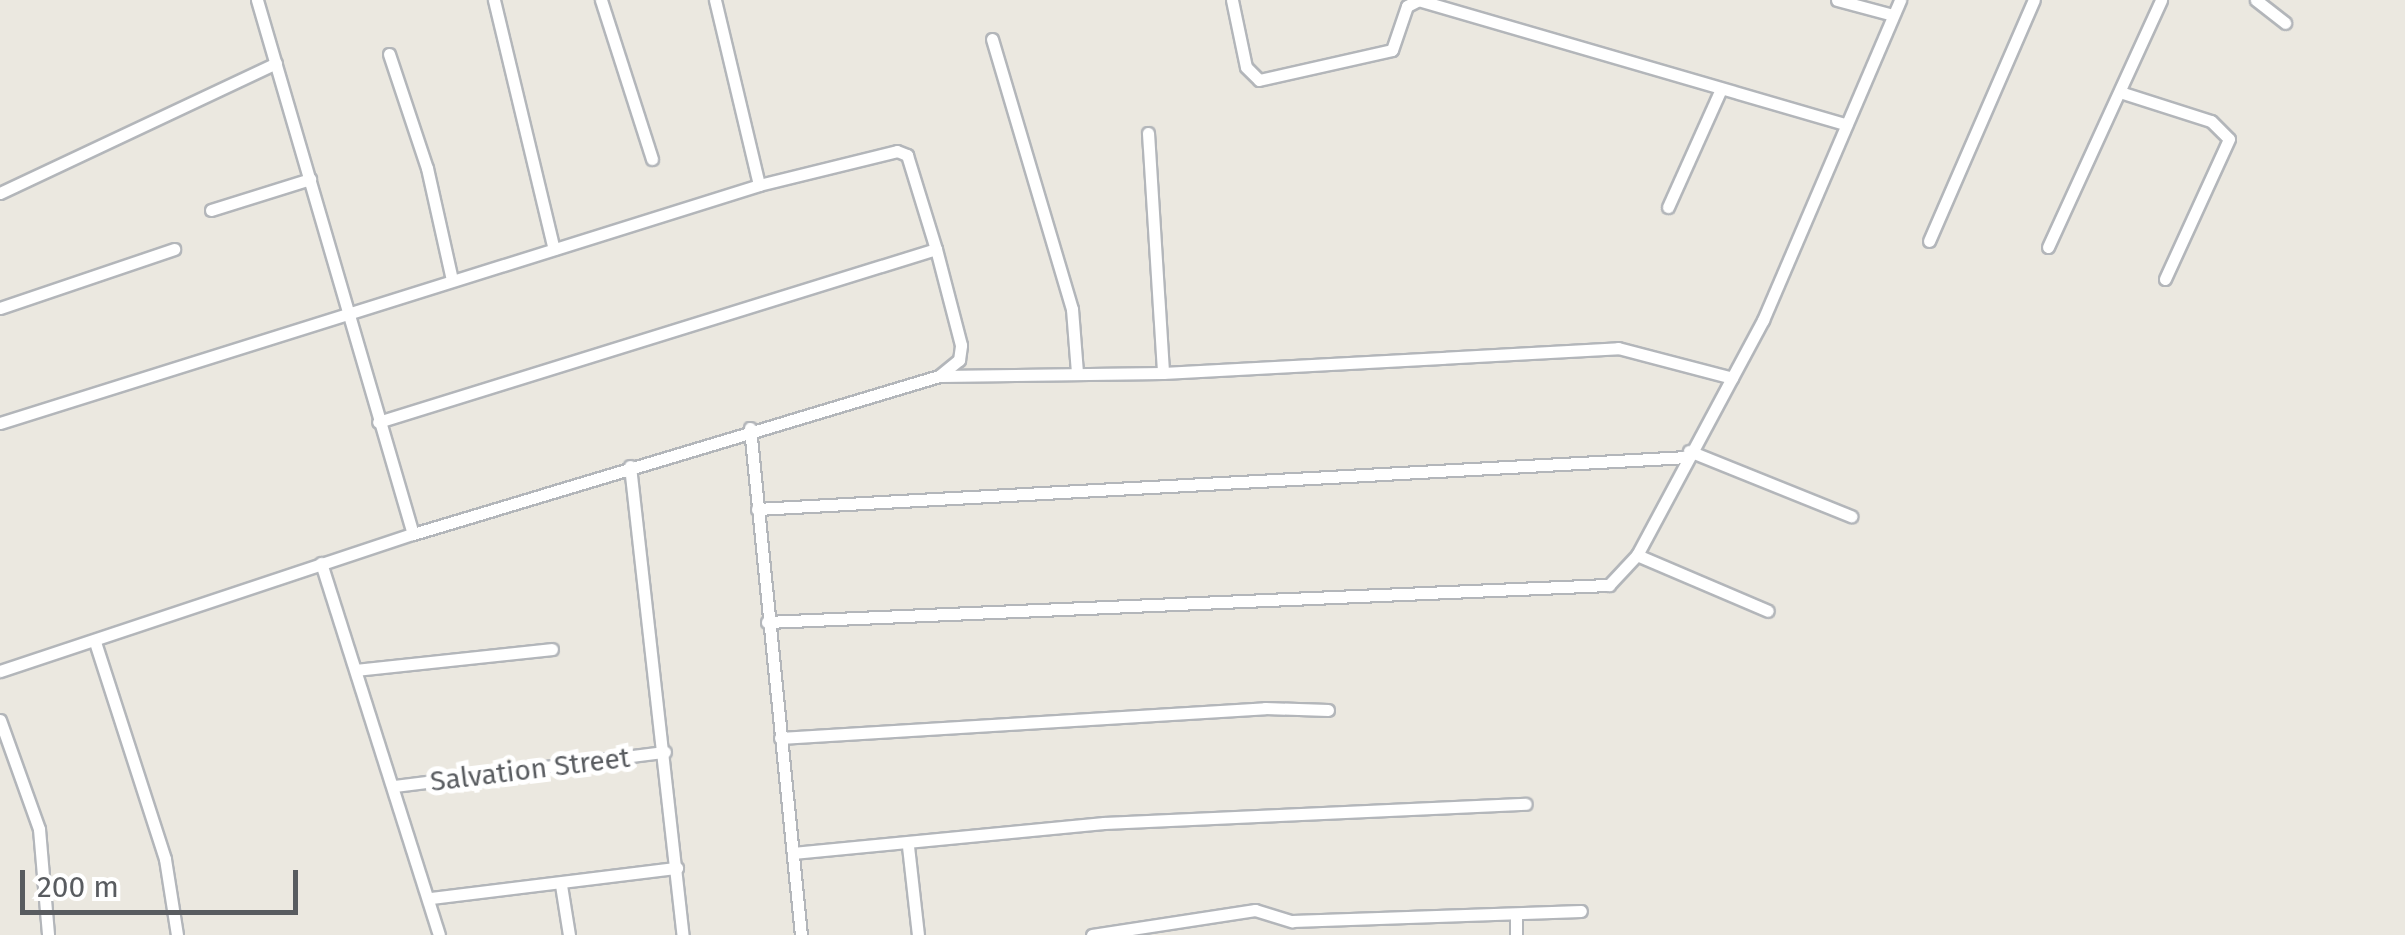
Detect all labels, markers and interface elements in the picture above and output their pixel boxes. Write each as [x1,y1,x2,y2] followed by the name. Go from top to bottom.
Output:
[428,741,632,799] street label: Salvation Street
[25,850,302,912] scale bar
[37,869,119,905] text: 200 m

